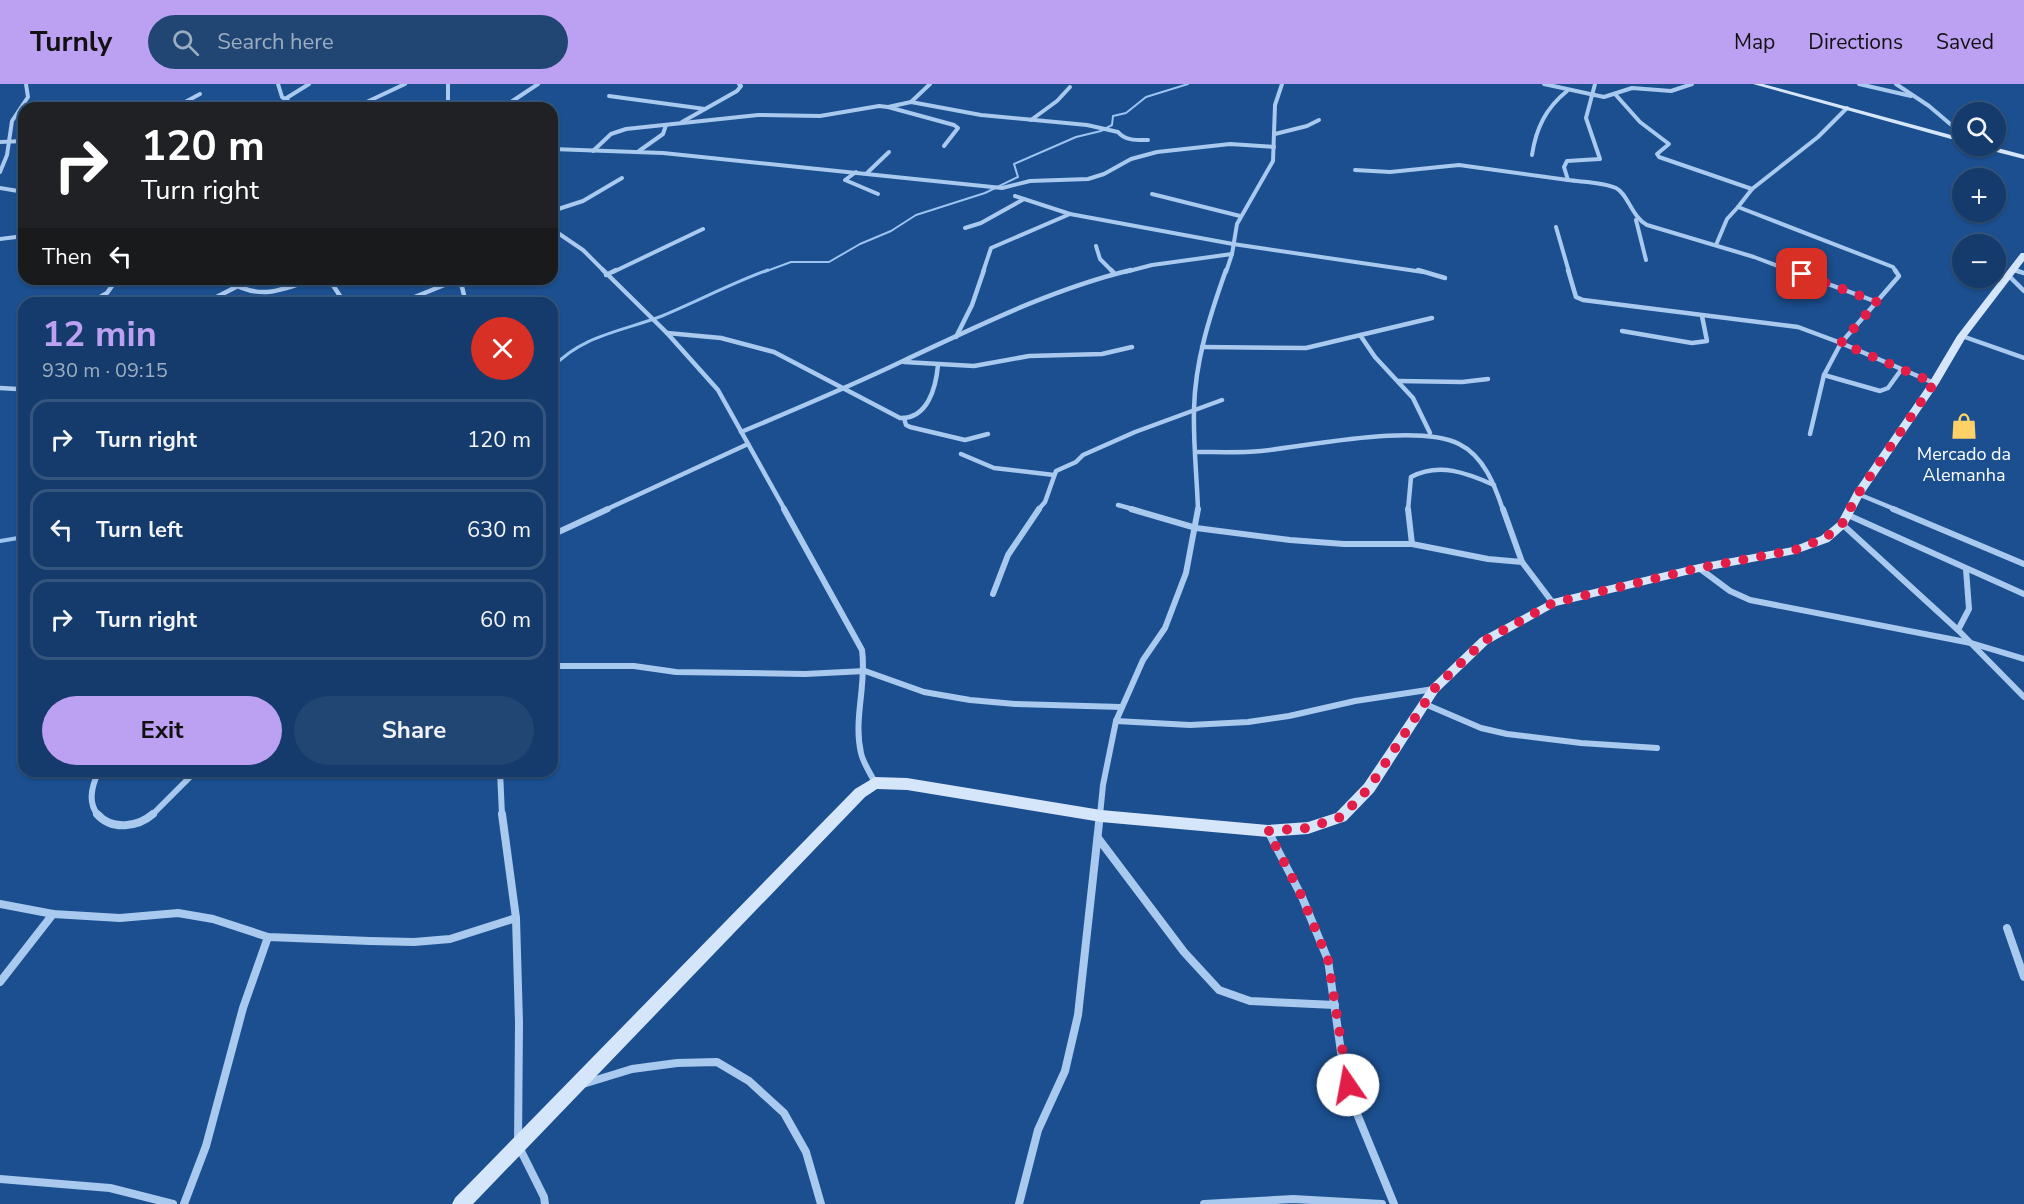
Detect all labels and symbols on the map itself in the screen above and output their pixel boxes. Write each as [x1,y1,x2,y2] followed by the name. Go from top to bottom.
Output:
[1776,248,1827,299] pin
[1949,411,1979,441] shop icon: Mercado da Alemanha
[1917,442,2011,487] place label: Mercado da Alemanha
[1316,1053,1380,1117] position arrow

